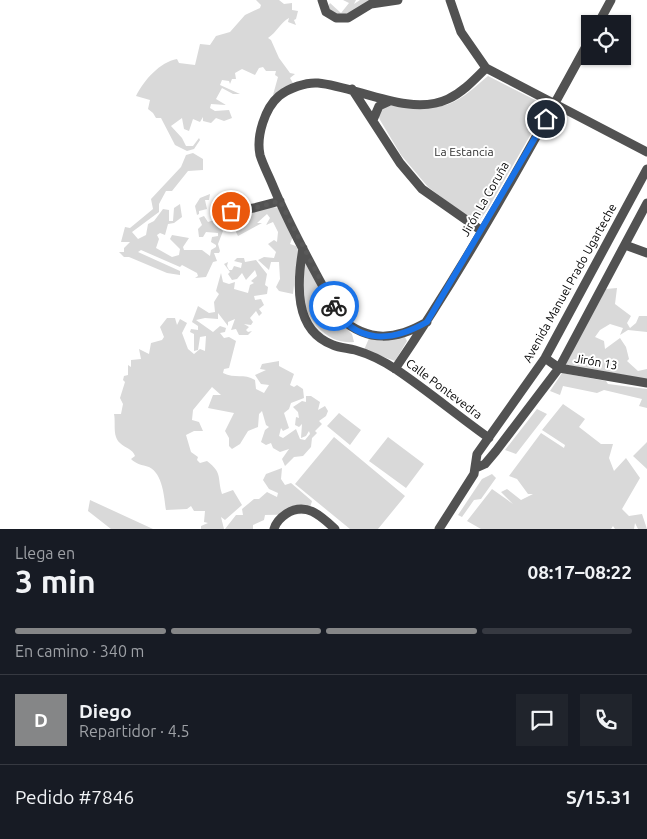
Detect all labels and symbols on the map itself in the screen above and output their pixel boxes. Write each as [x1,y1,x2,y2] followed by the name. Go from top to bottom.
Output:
[525,98,567,140] pin
[434,145,494,158] park label: La Estancia
[458,159,511,238] street label: Jirón La Coruña
[210,190,252,232] pin
[520,201,619,364] street label: Avenida Manuel Prado Ugarteche
[309,281,359,331] courier
[574,351,619,372] street label: Jirón 13
[404,356,485,421] street label: Calle Pontevedra

